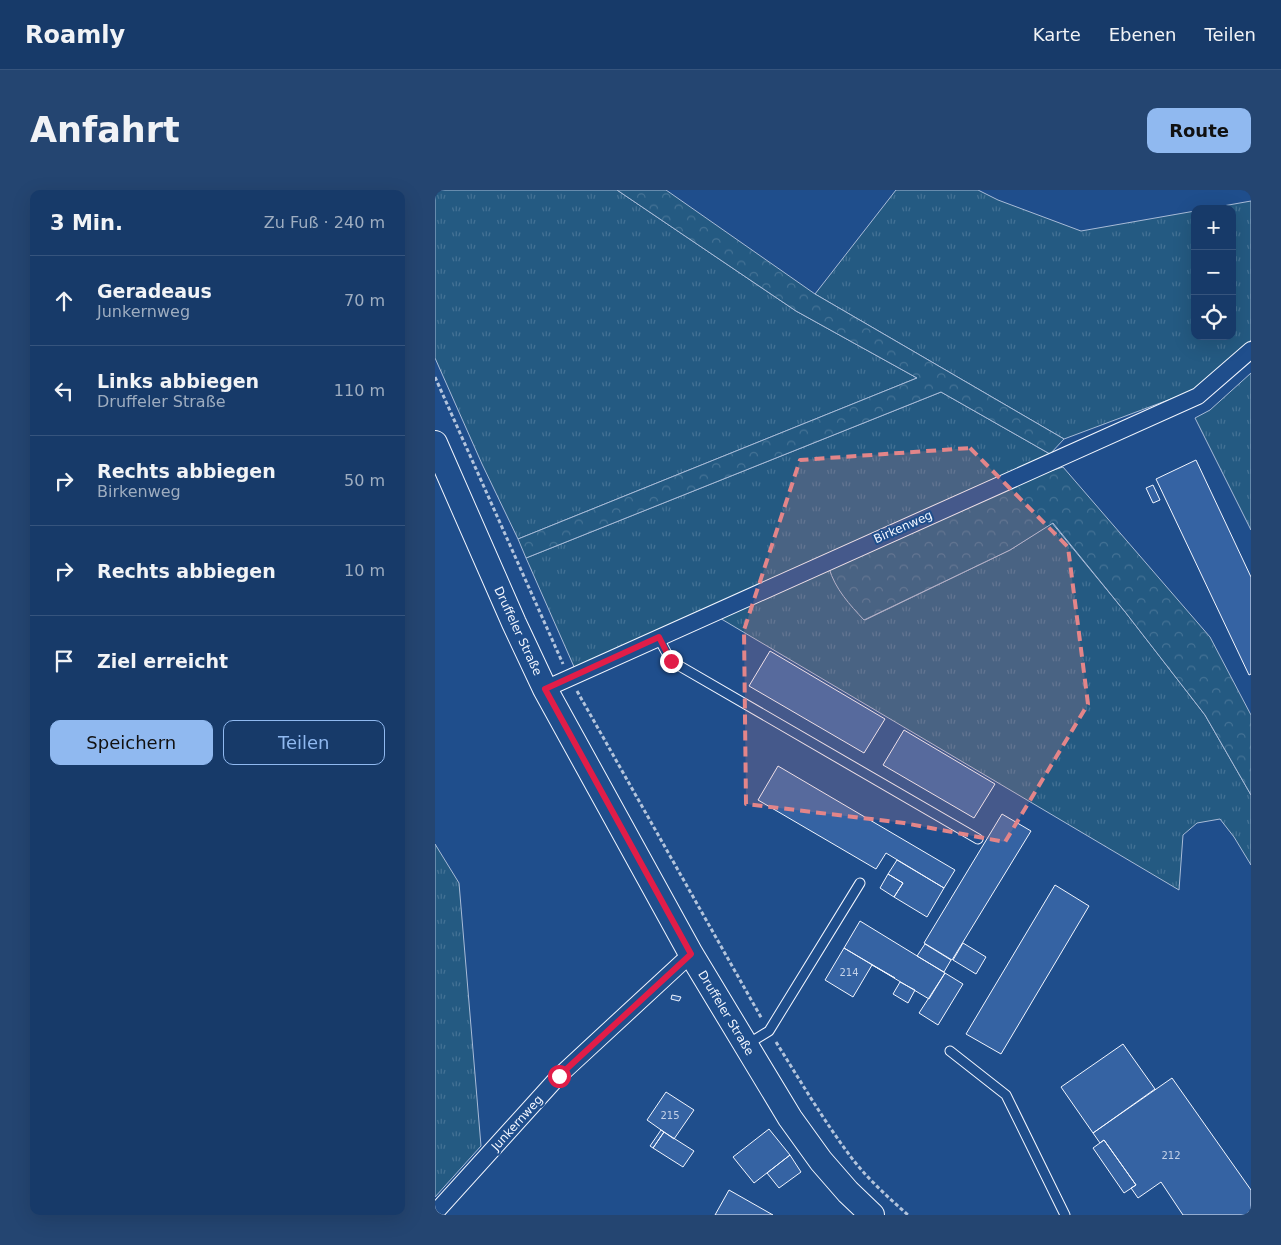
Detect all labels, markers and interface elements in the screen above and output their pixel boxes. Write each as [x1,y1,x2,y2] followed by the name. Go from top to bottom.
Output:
[25,21,125,49] text: Roamly
[1033,24,1081,45] text: Karte
[1109,24,1177,45] text: Ebenen
[1205,24,1256,45] text: Teilen
[1147,108,1251,153] button: Route
[30,110,180,150] text: Anfahrt
[1191,205,1236,340] map controls
[1191,205,1236,250] button: +
[50,211,123,235] text: 3 Min.
[264,213,385,232] text: Zu Fuß · 240 m
[1191,250,1236,295] button: −
[97,280,212,302] text: Geradeaus
[50,287,78,315] icon: ahead
[344,291,385,310] text: 70 m
[1191,295,1236,340] button: locate
[97,302,190,321] text: Junkernweg
[97,370,259,392] text: Links abbiegen
[50,377,78,405] icon: left
[334,381,385,400] text: 110 m
[97,392,226,411] text: Druffeler Straße
[97,460,276,482] text: Rechts abbiegen
[50,467,78,495] icon: right
[344,471,385,490] text: 50 m
[97,482,181,501] text: Birkenweg
[871,508,935,546] street label: Birkenweg
[50,557,78,585] icon: right
[97,560,276,582] text: Rechts abbiegen
[344,561,385,580] text: 10 m
[491,584,545,678] street label: Druffeler Straße
[50,647,78,675] icon: arrive
[97,650,228,672] text: Ziel erreicht
[660,650,683,673] route end
[50,720,213,765] button: Speichern
[223,720,385,765] button: Teilen
[839,967,859,978] house number: 214
[695,968,757,1058] street label: Druffeler Straße
[548,1065,571,1088] route start
[488,1092,546,1154] street label: Junkernweg
[660,1110,680,1121] house number: 215
[1161,1150,1181,1161] house number: 212

